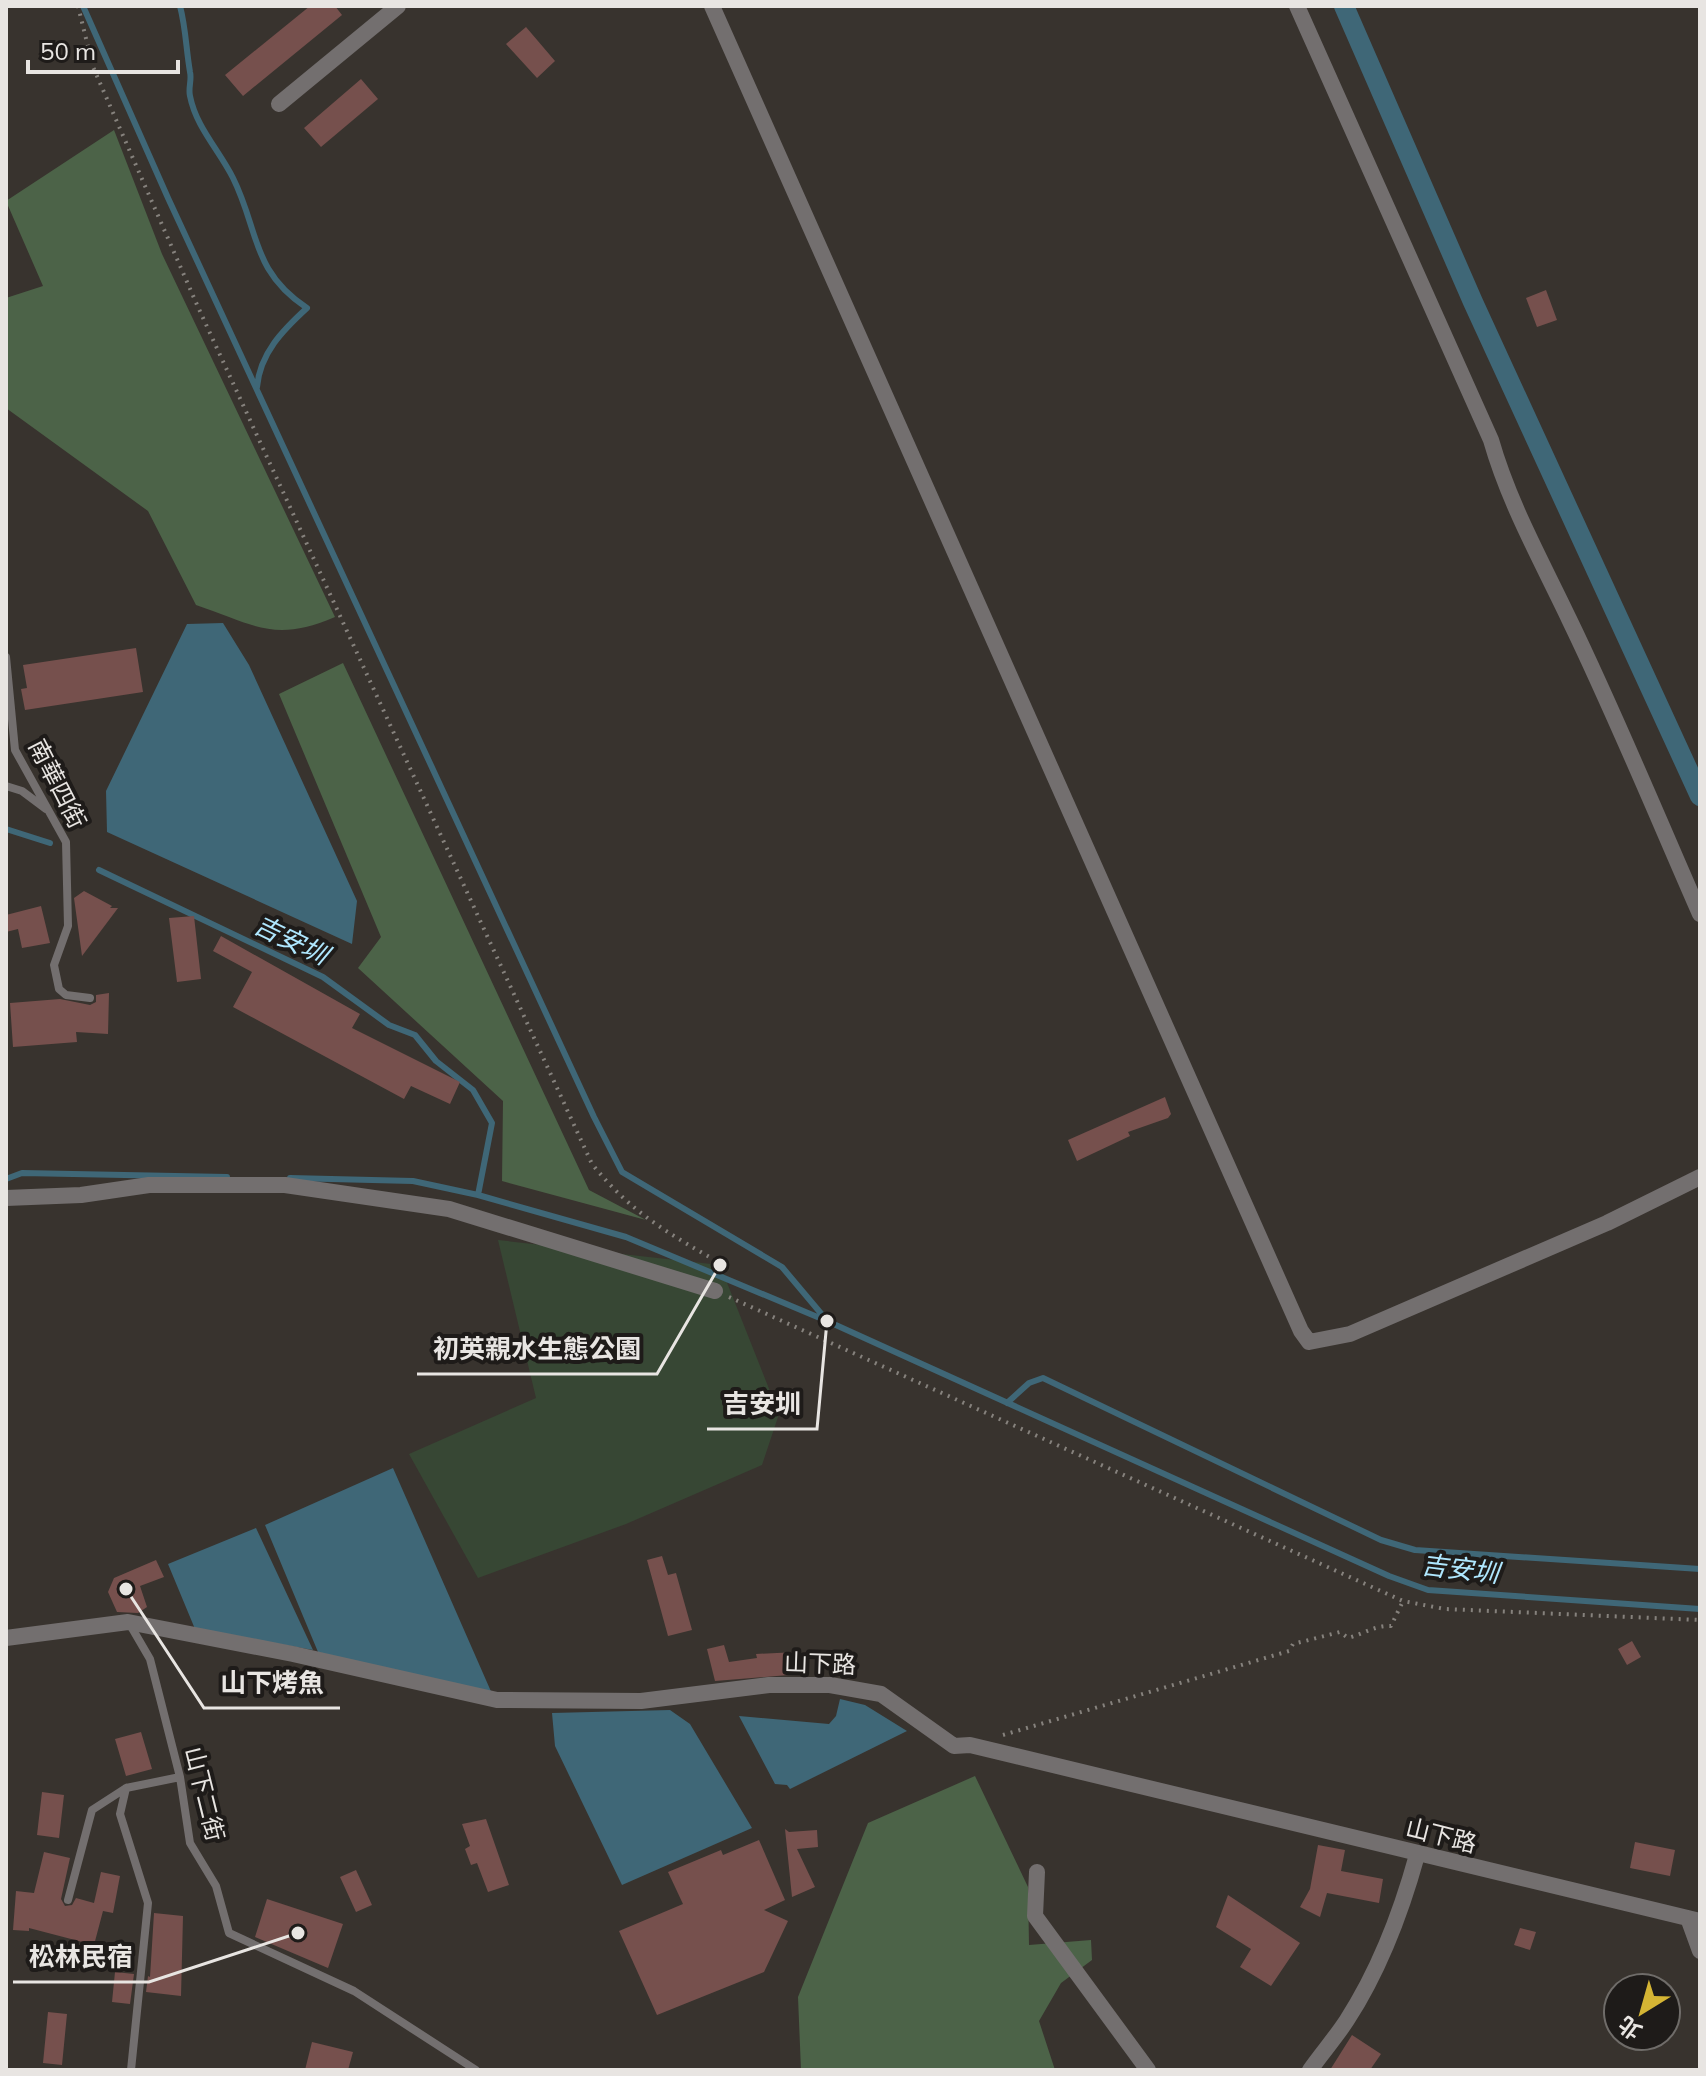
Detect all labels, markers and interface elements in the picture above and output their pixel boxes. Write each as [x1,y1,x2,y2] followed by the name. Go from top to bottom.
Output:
[28,24,178,74] scale bar
[40,36,96,66] text: 50 m
[23,734,93,833] street label: 南華四街
[249,908,337,973] water label: 吉安圳
[417,1324,657,1374] callout: 初英親水生態公園
[433,1332,641,1365] text: 初英親水生態公園
[707,1379,817,1429] callout: 吉安圳
[723,1387,801,1420] text: 吉安圳
[1419,1547,1505,1590] water label: 吉安圳
[784,1647,857,1679] street label: 山下路
[204,1658,340,1708] callout: 山下烤魚
[220,1666,324,1699] text: 山下烤魚
[179,1744,231,1844] street label: 山下二街
[1403,1812,1480,1858] street label: 山下路
[13,1932,149,1982] callout: 松林民宿
[29,1940,133,1973] text: 松林民宿
[1602,1972,1682,2052] north arrow
[1613,2010,1647,2046] text: 北

